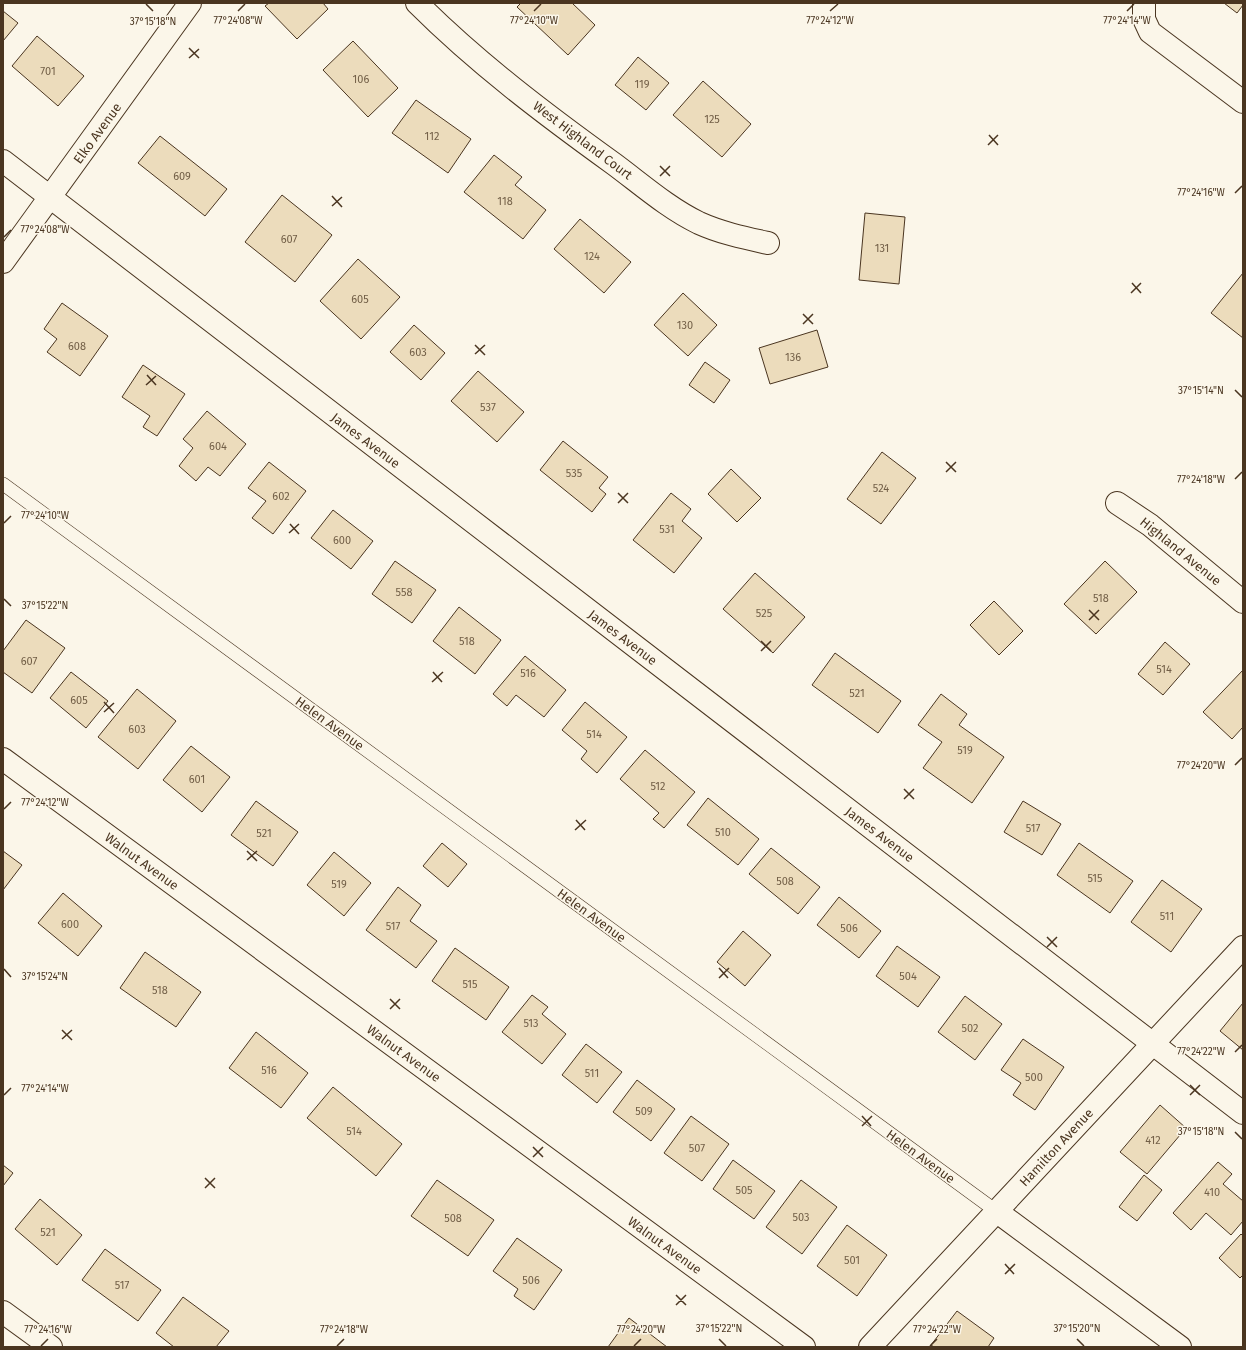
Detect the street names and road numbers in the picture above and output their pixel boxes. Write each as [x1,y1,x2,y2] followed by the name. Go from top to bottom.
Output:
[530,98,636,183] street label: West Highland Court
[70,100,124,167] street label: Elko Avenue
[328,410,403,471] street label: James Avenue
[1137,514,1224,589] street label: Highland Avenue
[585,607,660,668] street label: James Avenue
[293,694,367,753] street label: Helen Avenue
[842,804,917,865] street label: James Avenue
[102,830,182,893] street label: Walnut Avenue
[555,886,629,945] street label: Helen Avenue
[364,1022,444,1085] street label: Walnut Avenue
[1016,1105,1096,1189] street label: Hamilton Avenue
[884,1127,958,1186] street label: Helen Avenue
[625,1214,705,1277] street label: Walnut Avenue

